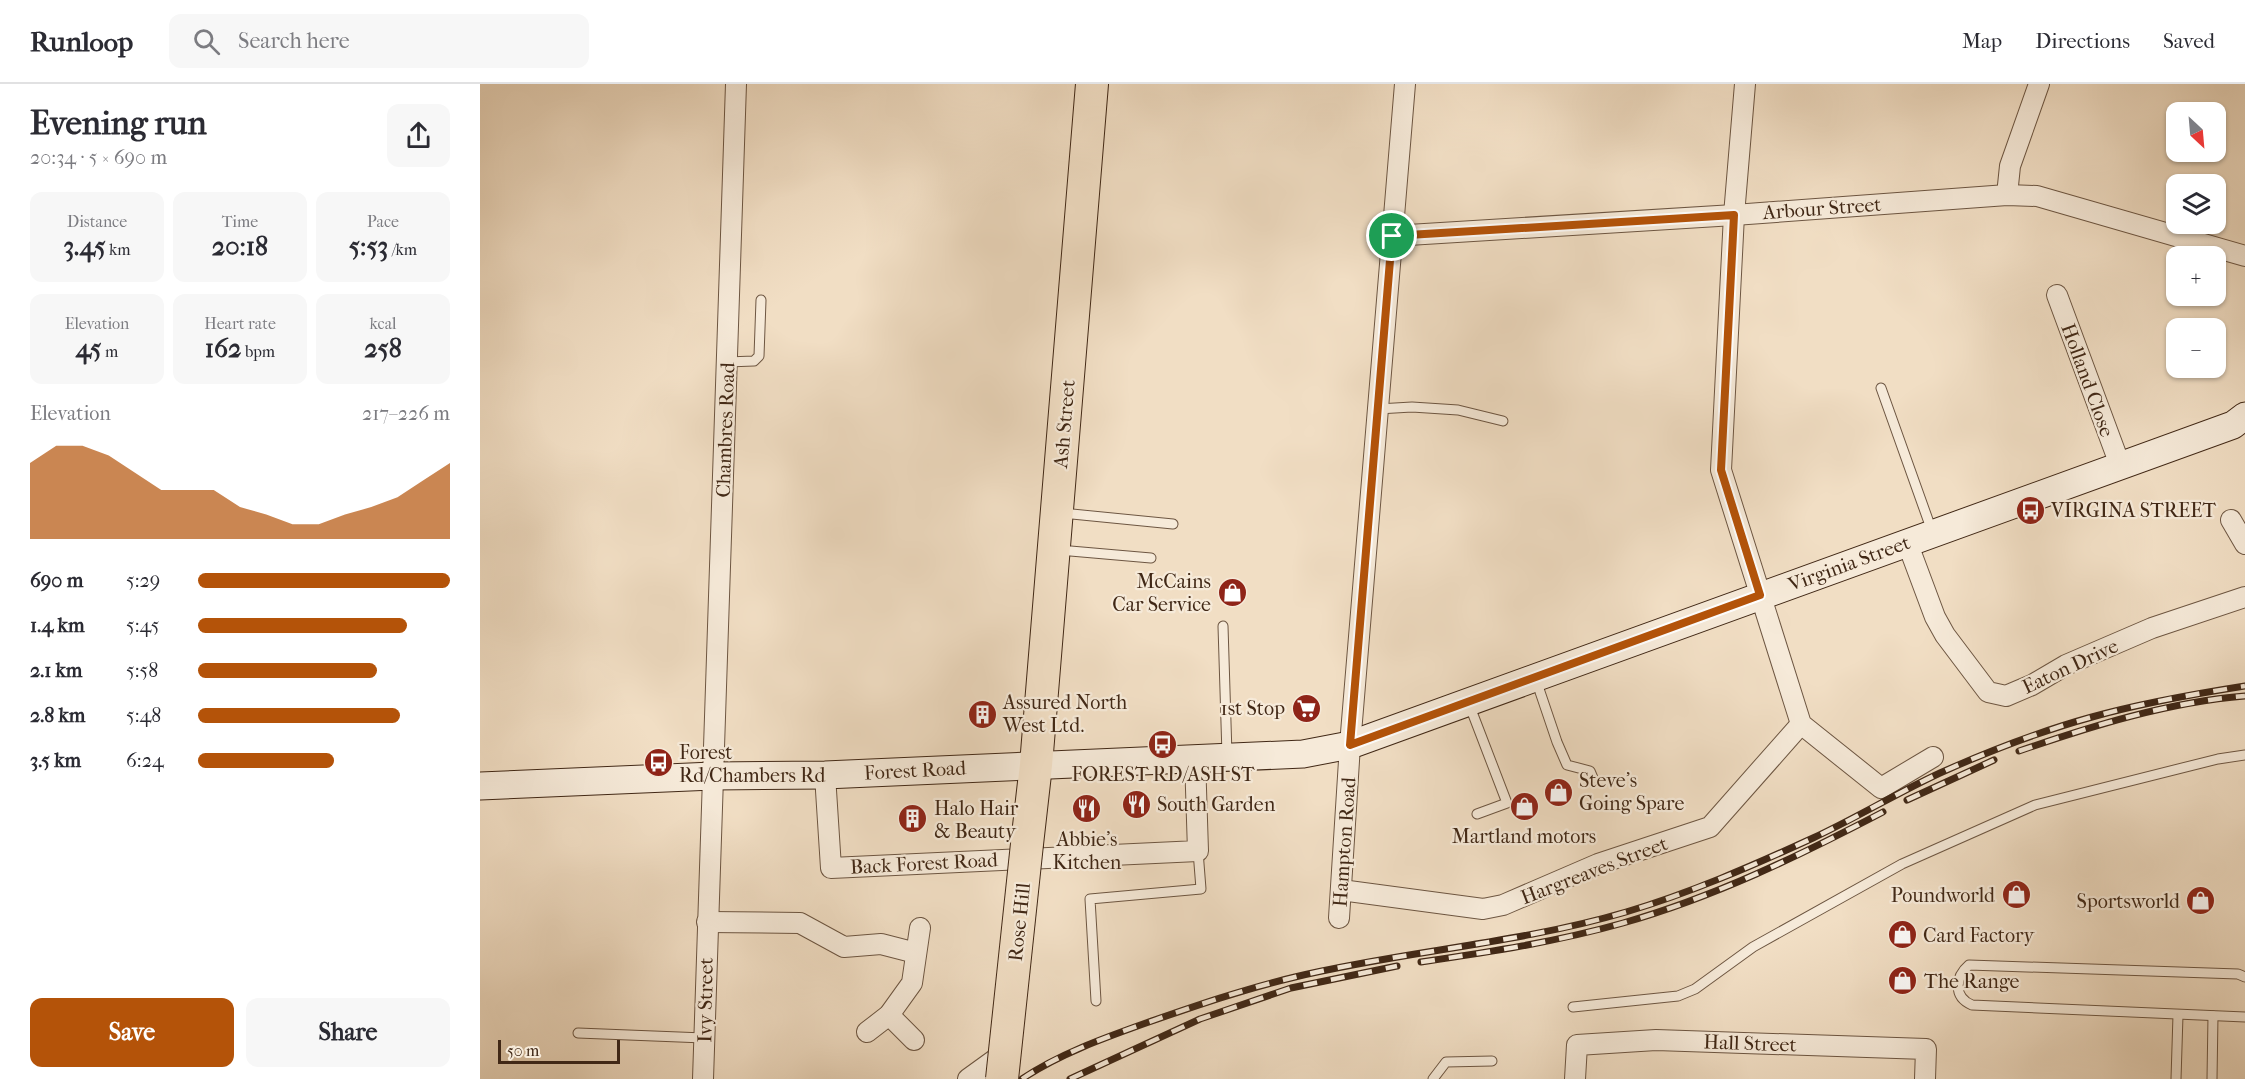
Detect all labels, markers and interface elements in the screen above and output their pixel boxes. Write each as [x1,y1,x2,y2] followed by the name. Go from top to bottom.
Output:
[169,14,589,68] search box
[30,25,133,58] text: Runloop
[190,25,223,58] icon: search
[238,28,350,54] text: Search here
[1962,29,2002,53] text: Map
[2035,29,2130,53] text: Directions
[2163,29,2215,53] text: Saved
[2166,102,2226,162] north arrow
[2166,102,2226,378] map controls
[30,104,207,143] text: Evening run
[387,104,450,167] button: share
[30,146,167,169] text: 20:34 · 5 × 690 m
[2166,174,2226,234] button: layers
[1761,193,1882,224] street label: Arbour Street
[1366,210,1417,261] pin
[67,212,127,231] text: Distance
[222,212,258,231] text: Time
[367,212,399,231] text: Pace
[1375,219,1408,252] icon: arrive
[63,231,106,262] text: 3.45
[212,231,268,262] text: 20:18
[349,231,388,262] text: 5:53
[106,240,131,259] text: km
[388,240,417,259] text: /km
[2166,246,2226,306] button: +
[65,314,129,333] text: Elevation
[204,314,276,333] text: Heart rate
[370,314,396,333] text: kcal
[2166,318,2226,378] button: −
[2056,320,2119,440] street label: Holland Close
[76,333,102,364] text: 45
[205,333,241,364] text: 162
[364,333,402,364] text: 258
[102,342,118,361] text: m
[241,342,275,361] text: bpm
[712,361,739,498] street label: Chambres Road
[1049,379,1080,470] street label: Ash Street
[30,402,111,425] text: Elevation
[362,402,450,425] text: 217–226 m
[2014,494,2046,526] bus stop icon: VIRGINA STREET
[2050,499,2217,522] place label: VIRGINA STREET
[1784,531,1913,596] street label: Virginia Street
[30,569,83,592] text: 690 m
[126,569,160,592] text: 5:29
[1112,570,1211,616] place label: McCains Car Service
[1216,577,1248,609] shop icon: McCains Car Service
[30,614,85,637] text: 1.4 km
[126,614,159,637] text: 5:45
[2019,634,2122,699] street label: Eaton Drive
[30,659,83,682] text: 2.1 km
[126,659,158,682] text: 5:58
[1002,691,1128,737] place label: Assured North West Ltd.
[1290,692,1322,724] supermarket icon: 1st Stop
[1221,697,1285,720] place label: 1st Stop
[966,698,998,730] building icon: Assured North West Ltd.
[30,704,85,727] text: 2.8 km
[126,704,161,727] text: 5:48
[1147,728,1179,760] bus stop icon: FOREST RD/ASH ST
[679,741,827,787] place label: Forest Rd/Chambers Rd
[642,747,674,779] bus stop icon: Forest Rd/Chambers Rd
[30,749,81,772] text: 3.5 km
[126,749,164,772] text: 6:24
[863,756,968,785] street label: Forest Road
[1071,763,1255,786] place label: FOREST RD/ASH ST
[1579,769,1684,815] place label: Steve's Going Spare
[1328,775,1361,908] street label: Hampton Road
[1542,776,1574,808] shop icon: Steve's Going Spare
[1120,788,1152,820] restaurant icon: South Garden
[1508,790,1540,822] shop icon: Martland motors
[1071,792,1103,824] restaurant icon: Abbie's Kitchen
[1157,793,1276,816] place label: South Garden
[934,797,1019,843] place label: Halo Hair & Beauty
[897,803,929,835] building icon: Halo Hair & Beauty
[1452,825,1596,848] place label: Martland motors
[1053,828,1122,874] place label: Abbie's Kitchen
[1517,832,1671,909] street label: Hargreaves Street
[850,848,1000,879] street label: Back Forest Road
[2000,879,2032,911] shop icon: Poundworld
[1004,881,1035,962] street label: Rose Hill
[1891,884,1996,907] place label: Poundworld
[2185,885,2217,917] shop icon: Sportsworld
[2077,890,2181,913] place label: Sportsworld
[1886,919,1918,951] shop icon: Card Factory
[1923,924,2035,947] place label: Card Factory
[693,957,718,1043] street label: Ivy Street
[1887,965,1919,997] shop icon: The Range
[1924,970,2020,993] place label: The Range
[30,998,234,1067] button: Save
[246,998,450,1067] button: Share
[1703,1030,1797,1057] street label: Hall Street
[498,1037,620,1064] scale bar
[507,1041,539,1060] text: 50 m

